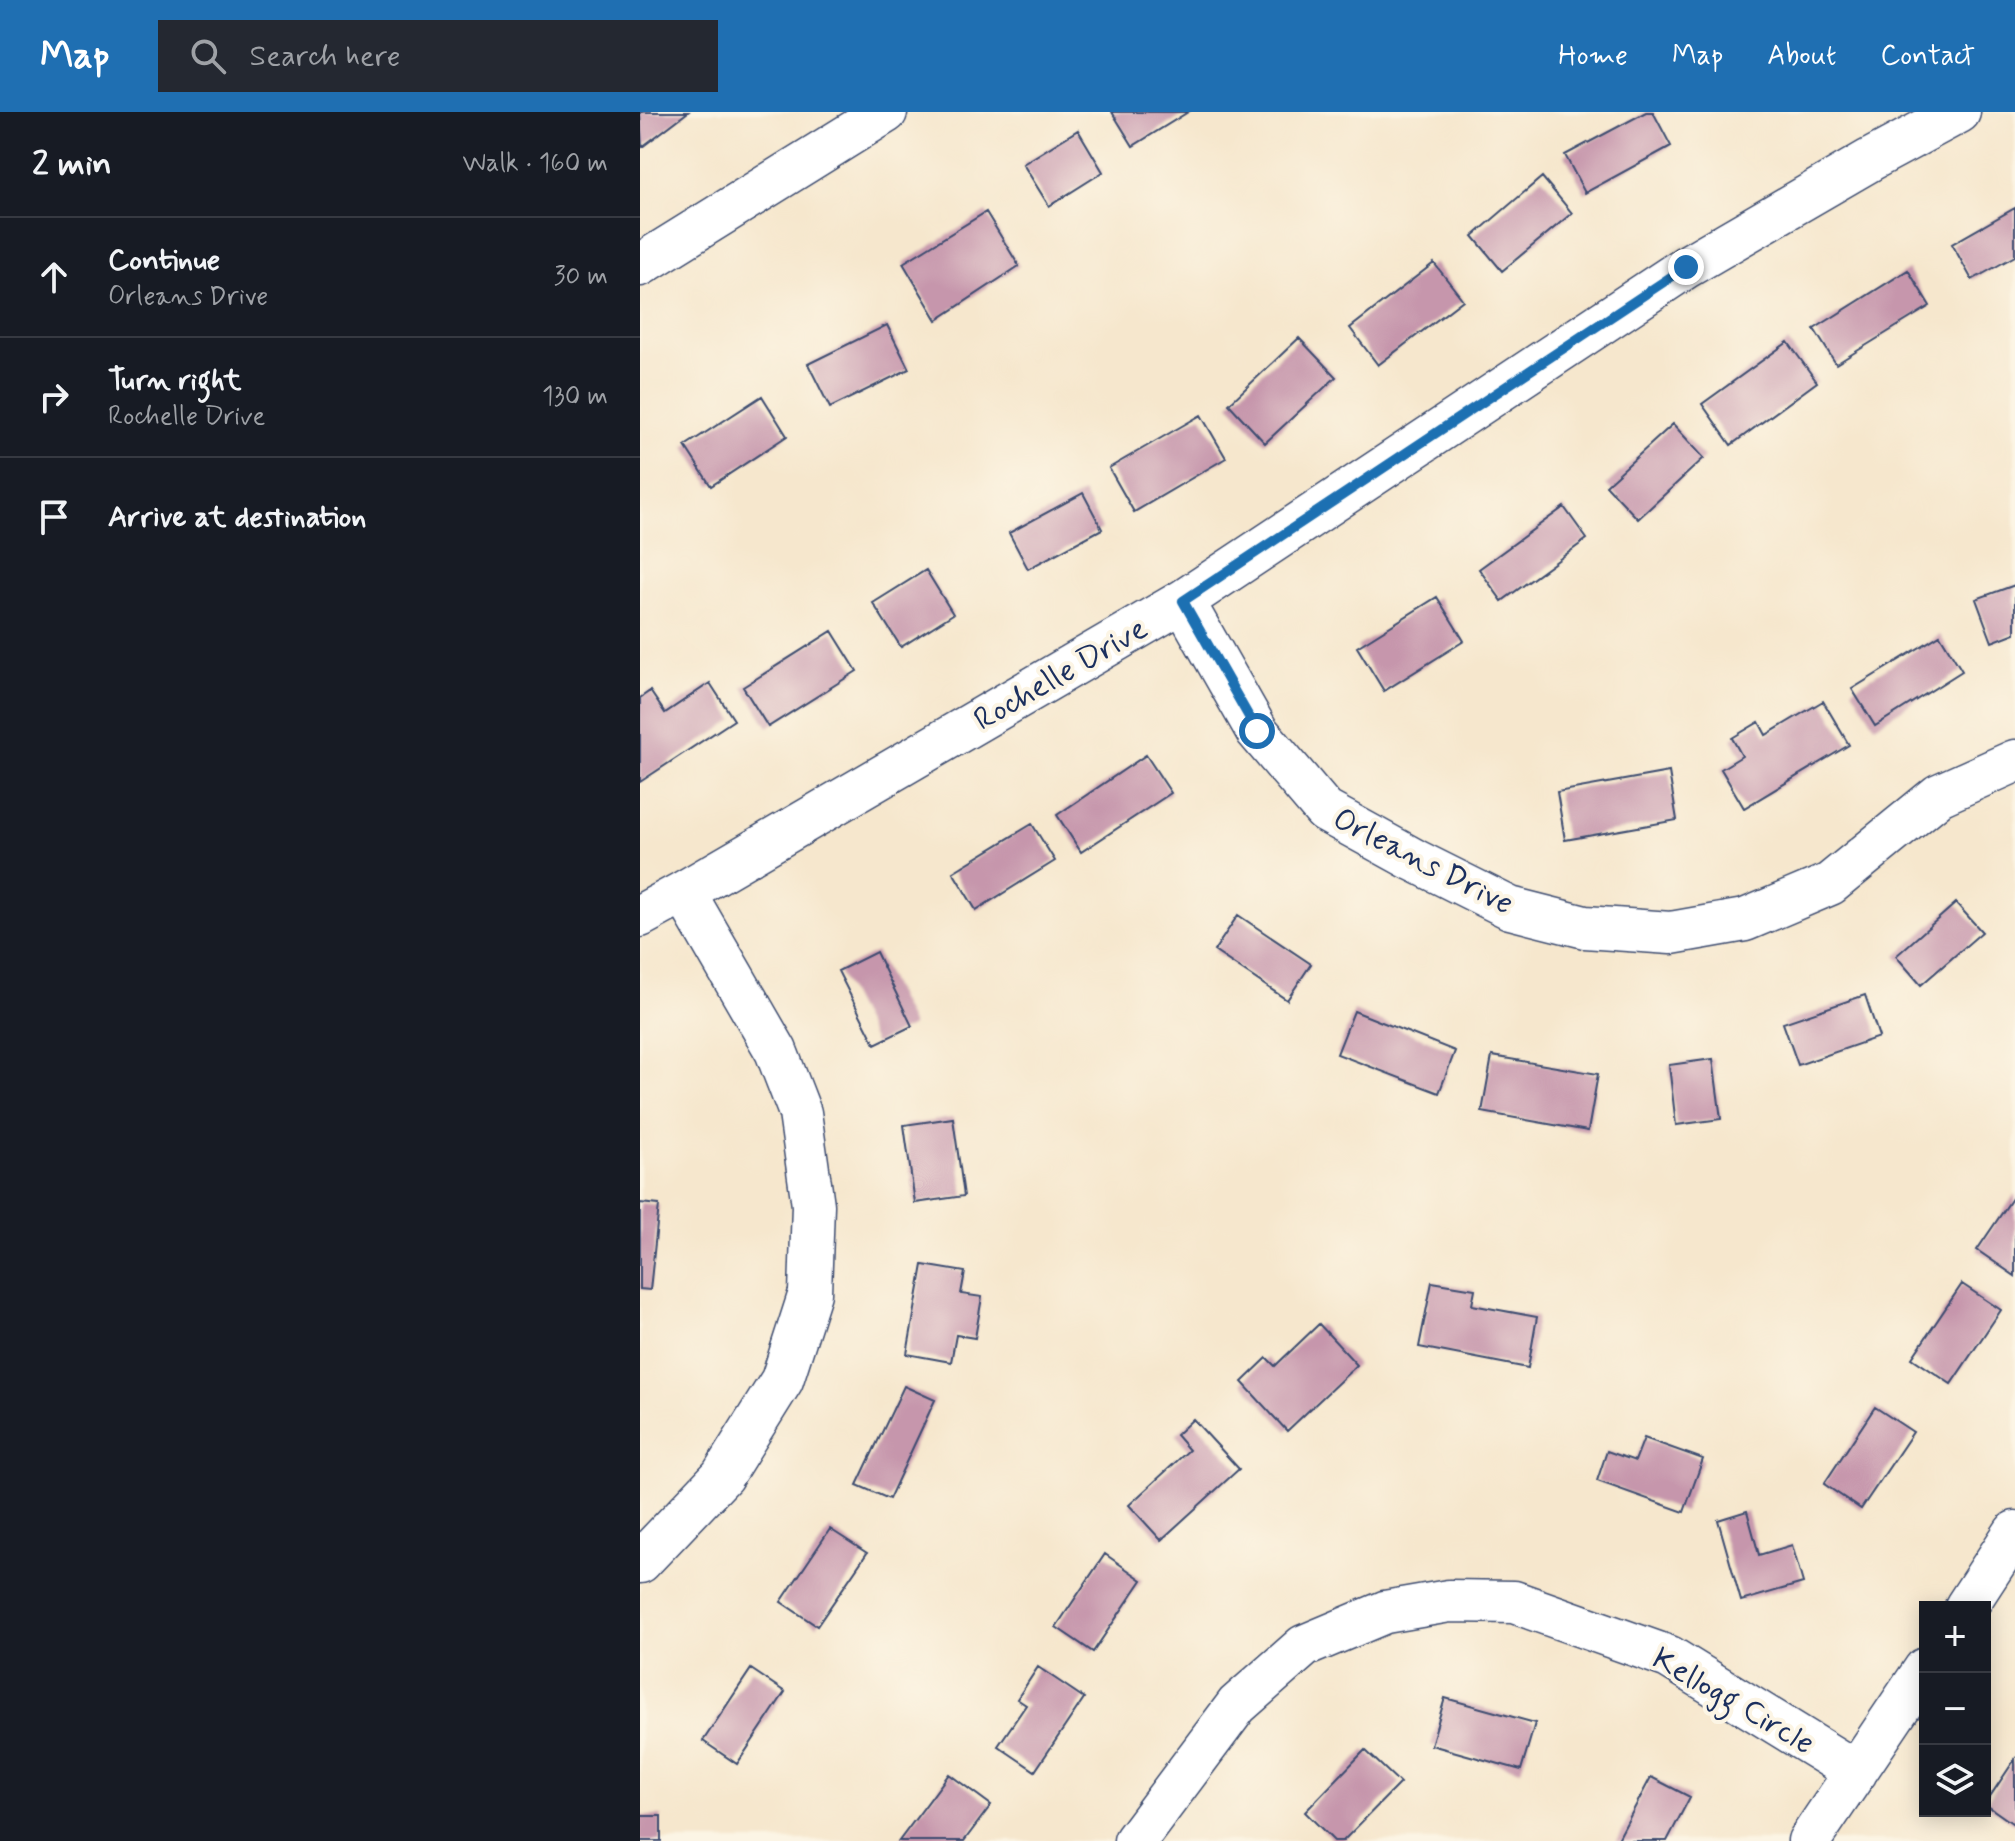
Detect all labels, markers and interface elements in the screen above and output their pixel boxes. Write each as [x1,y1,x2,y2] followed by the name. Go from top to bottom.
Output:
[158,20,718,92] search box
[40,32,110,81] text: Map
[186,34,230,78] icon: search
[250,37,401,76] text: Search here
[1558,38,1628,75] text: Home
[1672,38,1723,75] text: Map
[1767,38,1836,75] text: About
[1880,38,1975,75] text: Contact
[32,142,112,187] text: 2 min
[462,147,608,181] text: Walk · 160 m
[108,241,220,280] text: Continue
[1668,249,1704,285] route end
[32,255,76,299] icon: ahead
[554,260,608,294] text: 30 m
[108,280,268,314] text: Orleans Drive
[108,361,241,400] text: Turn right
[32,375,76,419] icon: right
[542,380,608,414] text: 130 m
[108,400,265,434] text: Rochelle Drive
[32,495,76,539] icon: arrive
[108,498,366,537] text: Arrive at destination
[967,608,1155,741] street label: Rochelle Drive
[1239,713,1275,749] route start
[1326,798,1521,925] street label: Orleans Drive
[1919,1601,1991,1817] map controls
[1919,1601,1991,1673] button: +
[1643,1638,1822,1768] street label: Kellogg Circle
[1919,1673,1991,1745] button: −
[1919,1745,1991,1817] button: layers

